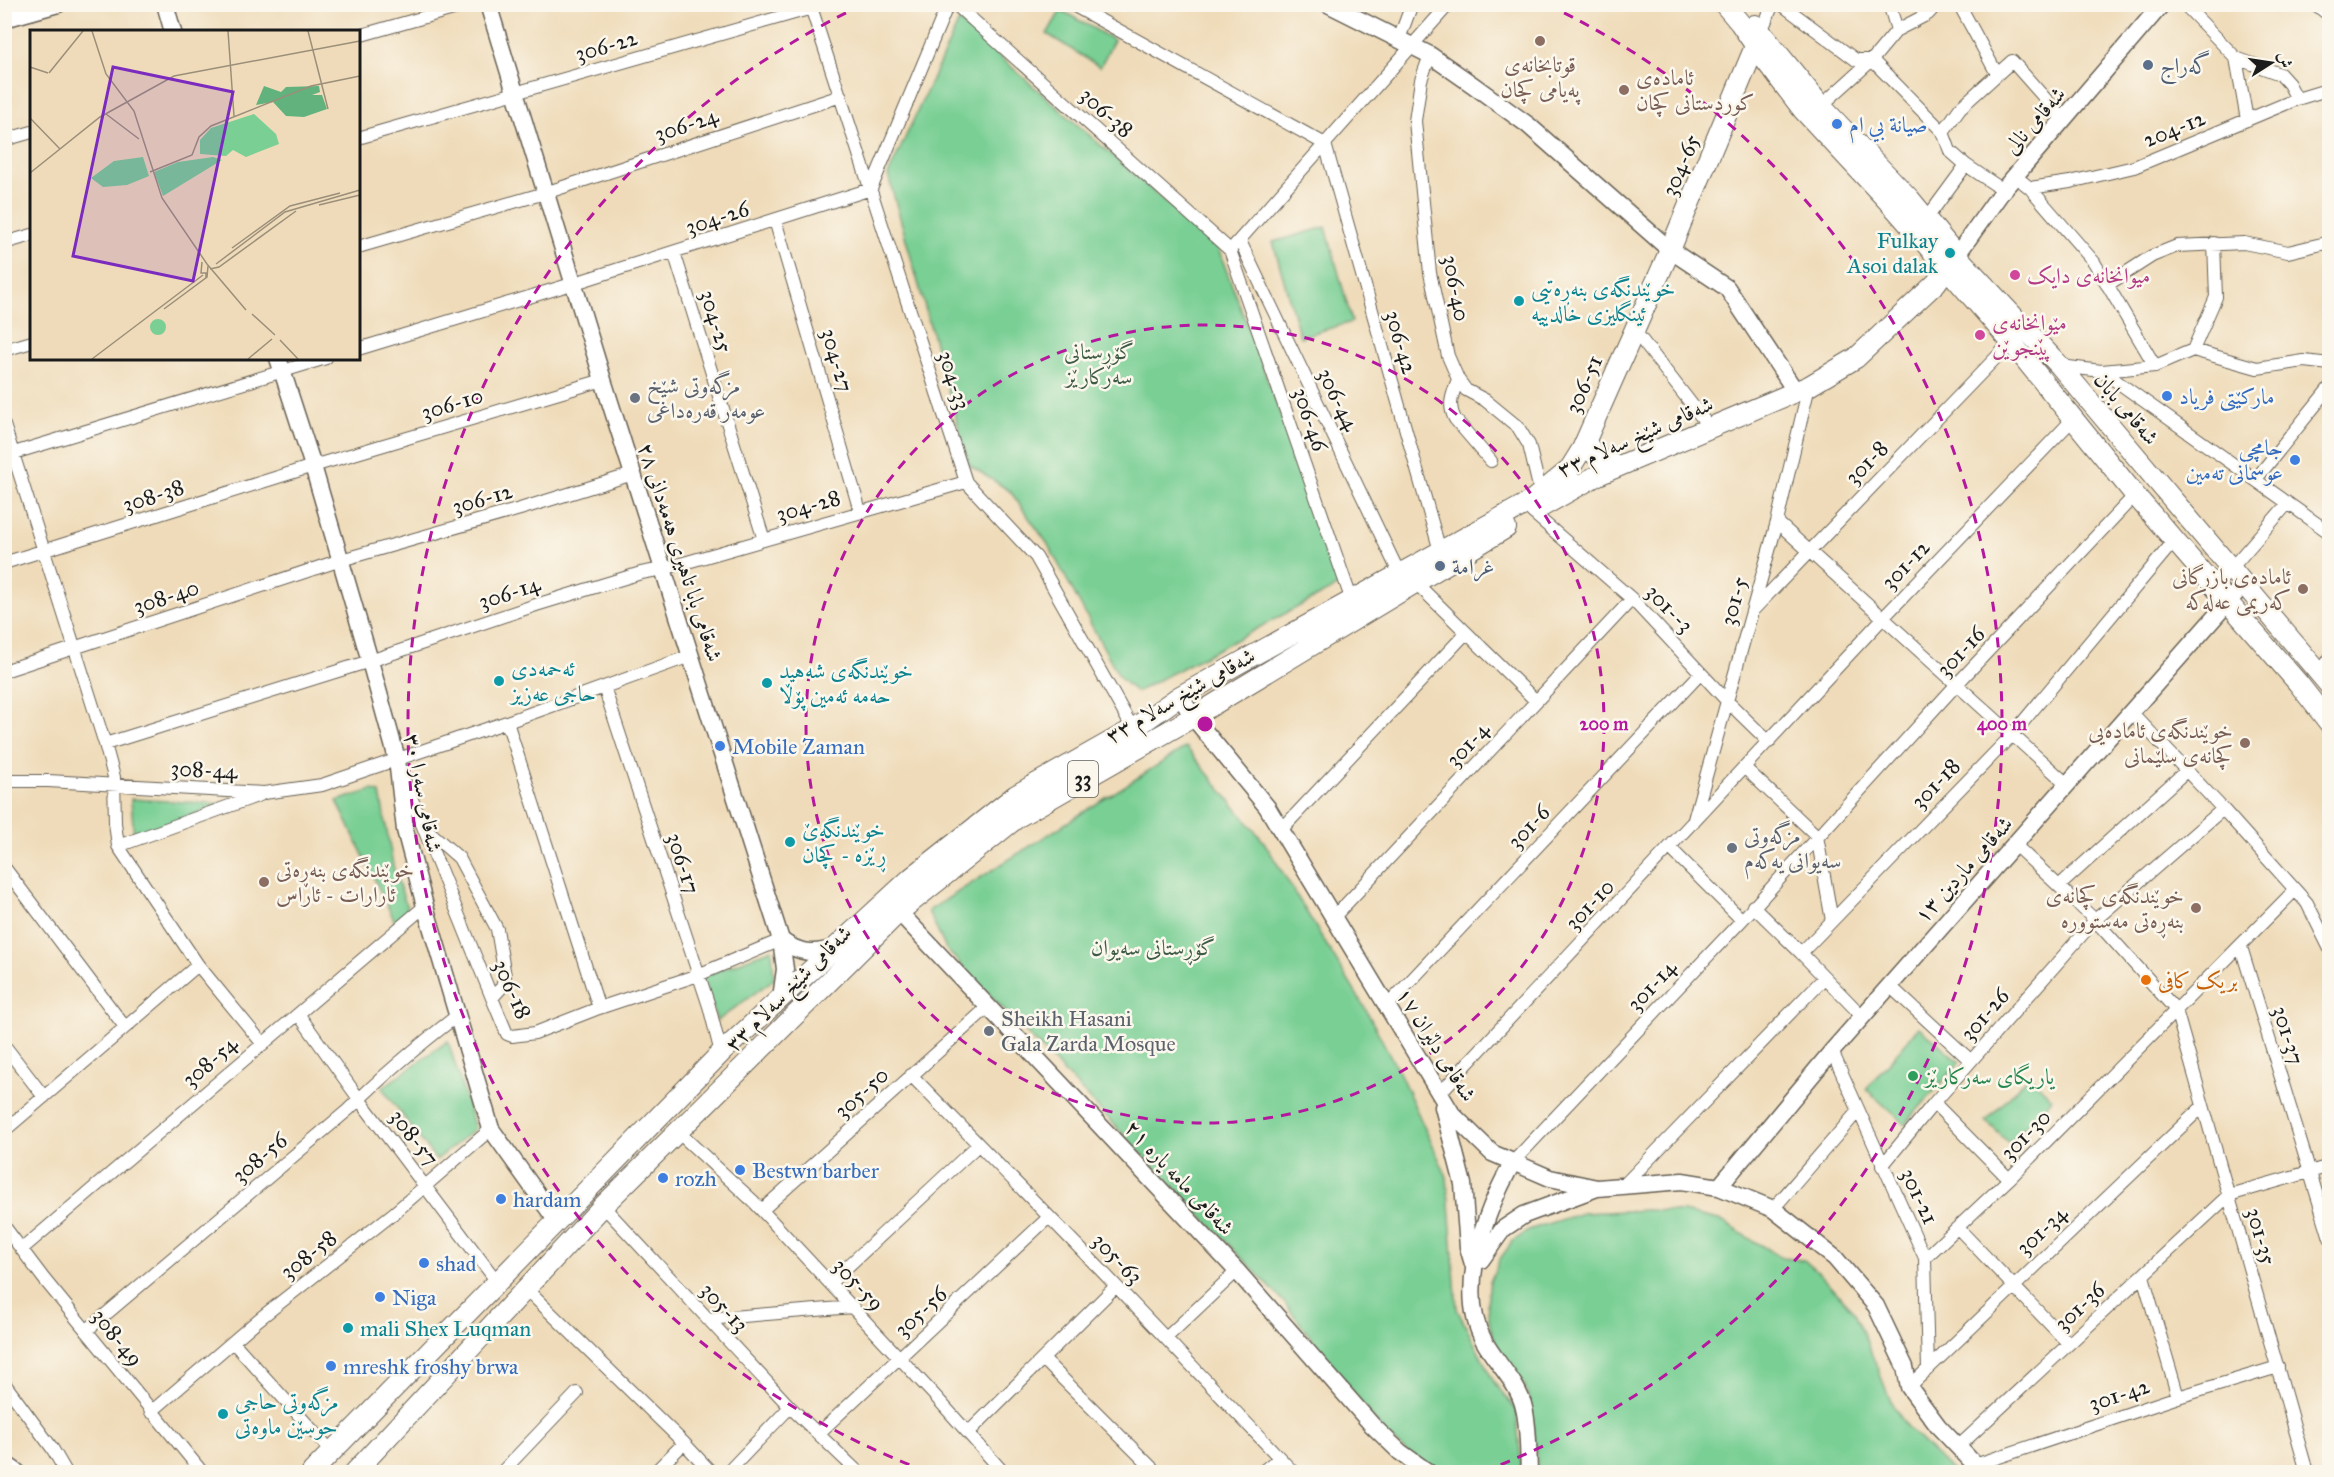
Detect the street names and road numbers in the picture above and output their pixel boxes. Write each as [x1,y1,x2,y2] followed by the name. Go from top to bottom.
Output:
[572,24,641,67] street label: 306-22
[1074,81,1139,143] street label: 306-38
[1998,81,2071,160] street label: شەقامی نالی
[651,101,722,147] street label: 306-24
[2139,104,2209,153] street label: 204-12
[1655,130,1705,200] street label: 304-65
[682,194,753,240] street label: 304-26
[1437,253,1476,324] street label: 306-40
[694,287,739,356] street label: 304-25
[1380,307,1423,377] street label: 306-42
[816,325,859,395] street label: 304-27
[932,347,977,413] street label: 304-33
[1559,351,1608,417] street label: 306-51
[1312,363,1366,436] street label: 306-44
[2088,366,2165,450] street label: شەقامی بابان
[418,381,486,426] street label: 306-10
[1287,384,1334,455] street label: 306-46
[1553,390,1720,488] street label: شەقامی شێخ سەلام ٣٣
[1839,435,1894,490] street label: 301-8
[632,439,729,665] street label: شەقامی بابا تاهیری هەمەدانی ٢٨
[119,473,187,518] street label: 308-38
[449,477,516,520] street label: 306-12
[773,483,843,527] street label: 304-28
[1875,534,1936,595] street label: 301-12
[475,570,544,615] street label: 306-14
[130,573,202,620] street label: 308-40
[1714,574,1753,629] street label: 301-5
[1640,578,1699,638] street label: 301--3
[1930,620,1991,682] street label: 301-16
[1101,642,1263,754] street label: شەقامی شێخ سەلام ٣٣
[1440,716,1495,772] street label: 301-4
[399,731,448,855] street label: شەقامی سەرا ٣٠
[1905,753,1966,814] street label: 301-18
[170,754,239,785] street label: 308-44
[1068,761,1098,797] road number: 33
[1501,798,1556,854] street label: 301-6
[1908,810,2018,928] street label: شەقامی ماردین ١٣
[661,829,706,897] street label: 306-17
[1559,873,1620,936] street label: 301-10
[719,919,862,1062] street label: شەقامی شێخ سەلام ٣٣
[1621,954,1682,1017] street label: 301-14
[488,955,538,1023] street label: 306-18
[1391,982,1482,1106] street label: شەقامی دلێران ١٧
[1954,982,2015,1046] street label: 301-26
[2267,1003,2310,1068] street label: 301-37
[176,1030,243,1093] street label: 308-54
[829,1061,894,1124] street label: 305-50
[1994,1103,2056,1165] street label: 301-30
[384,1104,445,1171] street label: 308-57
[1119,1114,1240,1241] street label: شەقامی مامە یارە ٢١
[226,1126,293,1188] street label: 308-56
[1895,1164,1944,1229] street label: 301-21
[2010,1199,2073,1261] street label: 301-34
[2241,1204,2283,1268] street label: 301-35
[275,1224,342,1285] street label: 308-58
[1087,1227,1149,1290] street label: 305-63
[827,1252,890,1317] street label: 305-59
[2048,1276,2111,1336] street label: 301-36
[695,1277,754,1338] street label: 305-13
[888,1280,953,1343] street label: 305-56
[86,1303,149,1372] street label: 308-49
[2085,1372,2153,1417] street label: 301-42

